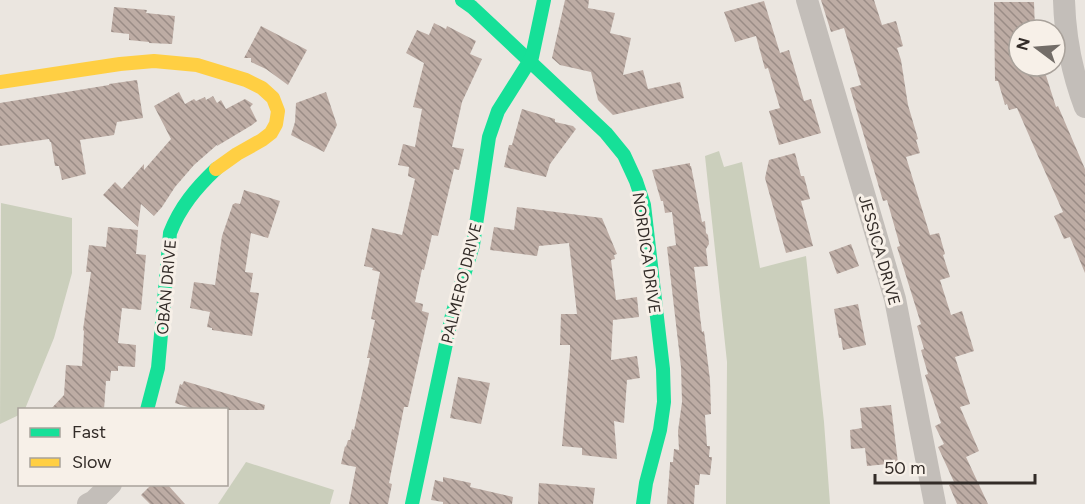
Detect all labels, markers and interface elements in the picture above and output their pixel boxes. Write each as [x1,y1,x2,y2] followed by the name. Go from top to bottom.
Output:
[1007,18,1067,78] north arrow
[1012,35,1034,53] text: N
[629,191,664,315] street label: NORDICA DRIVE
[855,193,904,308] street label: JESSICA DRIVE
[437,221,486,345] street label: PALMERO DRIVE
[153,239,180,335] street label: OBAN DRIVE
[18,408,228,486] legend
[72,421,106,443] text: Fast
[875,447,1036,485] scale bar
[72,451,111,473] text: Slow
[884,457,926,479] text: 50 m

